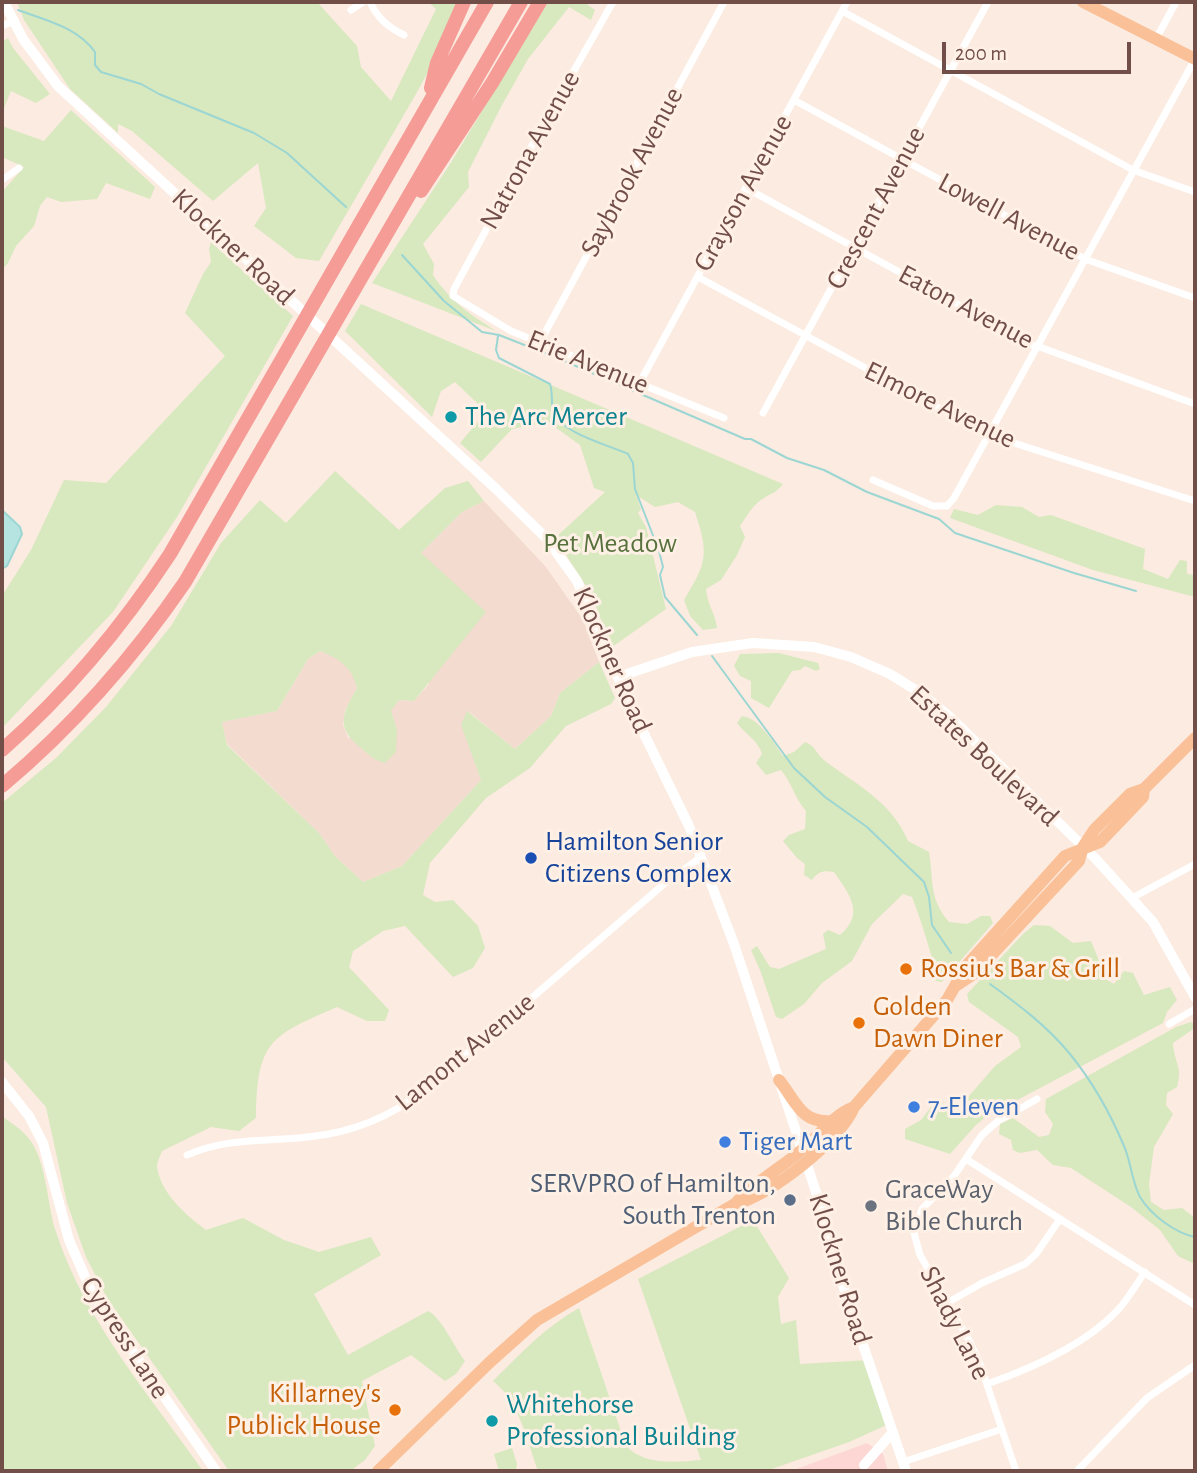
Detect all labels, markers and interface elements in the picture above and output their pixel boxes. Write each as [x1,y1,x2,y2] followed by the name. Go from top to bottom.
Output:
[945,28,1134,72] scale bar
[955,43,1007,64] text: 200 m
[473,65,587,235] street label: Natrona Avenue
[573,82,691,262] street label: Saybrook Avenue
[686,109,800,277] street label: Grayson Avenue
[819,121,933,295] street label: Crescent Avenue
[932,166,1086,268] street label: Lowell Avenue
[164,181,302,313] street label: Klockner Road
[893,257,1039,357] street label: Eaton Avenue
[522,322,654,402] street label: Erie Avenue
[859,354,1021,456] street label: Elmore Avenue
[465,400,627,434] place label: The Arc Mercer
[443,409,459,425] marker: The Arc Mercer
[543,527,677,561] park label: Pet Meadow
[565,582,659,738] street label: Klockner Road
[902,678,1066,834] street label: Estates Boulevard
[545,825,732,891] place label: Hamilton Senior Citizens Complex
[523,850,539,866] marker: Hamilton Senior Citizens Complex
[920,952,1120,986] place label: Rossiu's Bar & Grill
[898,961,914,977] marker: Rossiu's Bar & Grill
[388,986,542,1118] street label: Lamont Avenue
[873,990,1003,1056] place label: Golden Dawn Diner
[851,1015,867,1031] marker: Golden Dawn Diner
[928,1090,1020,1124] place label: 7-Eleven
[906,1099,922,1115] marker: 7-Eleven
[739,1125,852,1159] place label: Tiger Mart
[717,1134,733,1150] marker: Tiger Mart
[530,1167,776,1233] place label: SERVPRO of Hamilton, South Trenton
[885,1173,1023,1239] place label: GraceWay Bible Church
[801,1189,879,1349] street label: Klockner Road
[782,1192,798,1208] marker: SERVPRO of Hamilton, South Trenton
[863,1198,879,1214] marker: GraceWay Bible Church
[912,1261,998,1385] street label: Shady Lane
[73,1271,177,1405] street label: Cypress Lane
[226,1377,381,1443] place label: Killarney's Publick House
[506,1388,736,1454] place label: Whitehorse Professional Building
[387,1402,403,1418] marker: Killarney's Publick House
[484,1413,500,1429] marker: Whitehorse Professional Building

